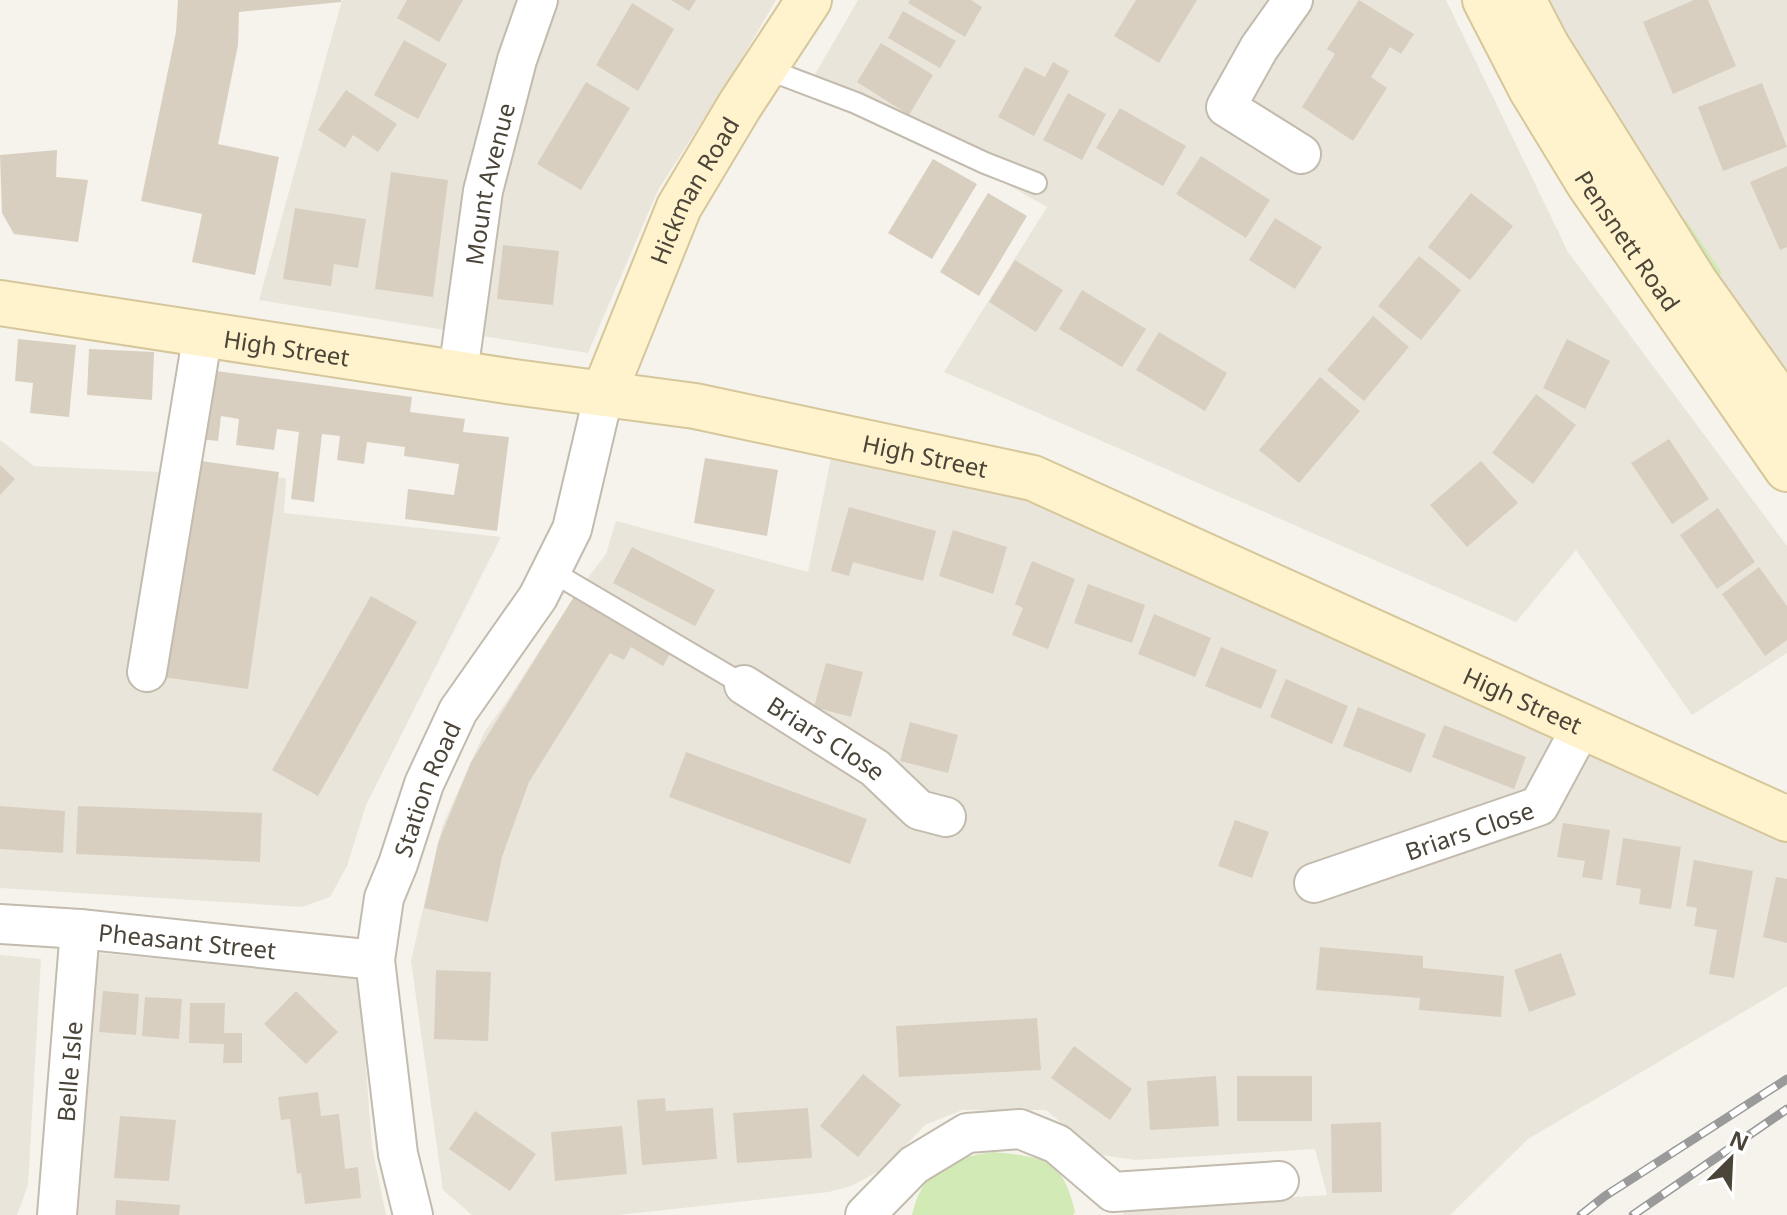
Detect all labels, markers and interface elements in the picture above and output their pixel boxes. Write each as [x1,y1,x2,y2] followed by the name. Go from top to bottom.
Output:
[457,99,522,267] street label: Mount Avenue
[641,110,746,269] street label: Hickman Road
[1568,164,1688,317] street label: Pensnett Road
[221,321,352,373] street label: High Street
[860,426,991,484] street label: High Street
[1458,658,1588,741] street label: High Street
[761,688,894,787] street label: Briars Close
[385,715,468,861] street label: Station Road
[1401,793,1538,867] street label: Briars Close
[97,915,278,966] street label: Pheasant Street
[48,1020,89,1123] street label: Belle Isle
[1691,1119,1771,1199] north arrow
[1725,1122,1754,1157] text: N

